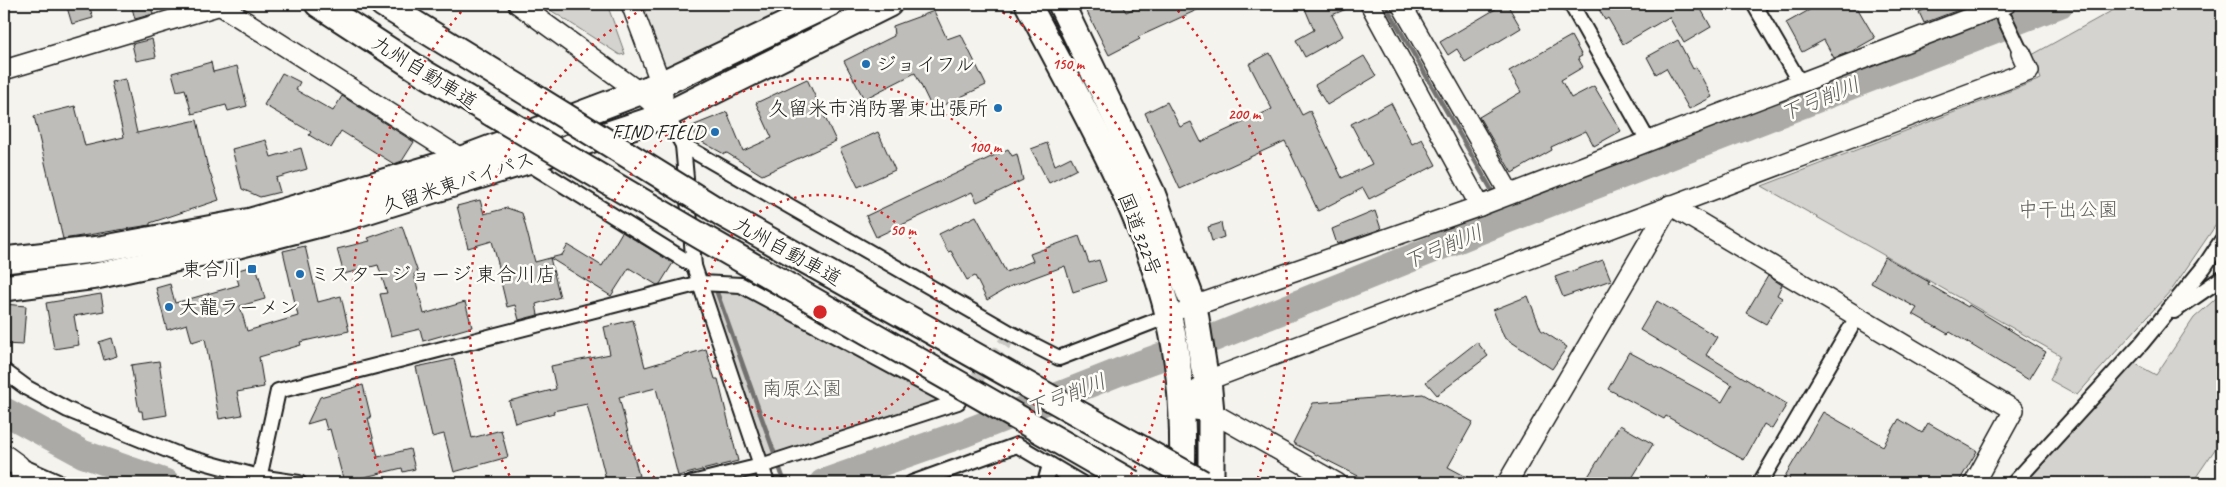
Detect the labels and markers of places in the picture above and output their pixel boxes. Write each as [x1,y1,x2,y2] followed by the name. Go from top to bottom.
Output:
[876,52,975,77] place label: ジョイフル
[860,58,872,70] marker: ジョイフル
[768,96,988,121] place label: 久留米市消防署東出張所
[992,102,1004,114] marker: 久留米市消防署東出張所
[612,120,707,145] place label: FIND FIELD
[709,126,721,138] marker: FIND FIELD
[182,257,242,282] place label: 東合川
[310,262,556,287] place label: ミスタージョージ 東合川店
[246,263,258,275] marker: 東合川
[294,268,306,280] marker: ミスタージョージ 東合川店
[179,295,299,320] place label: 大龍ラーメン
[163,301,175,313] marker: 大龍ラーメン
[811,303,829,321] centre of rings

